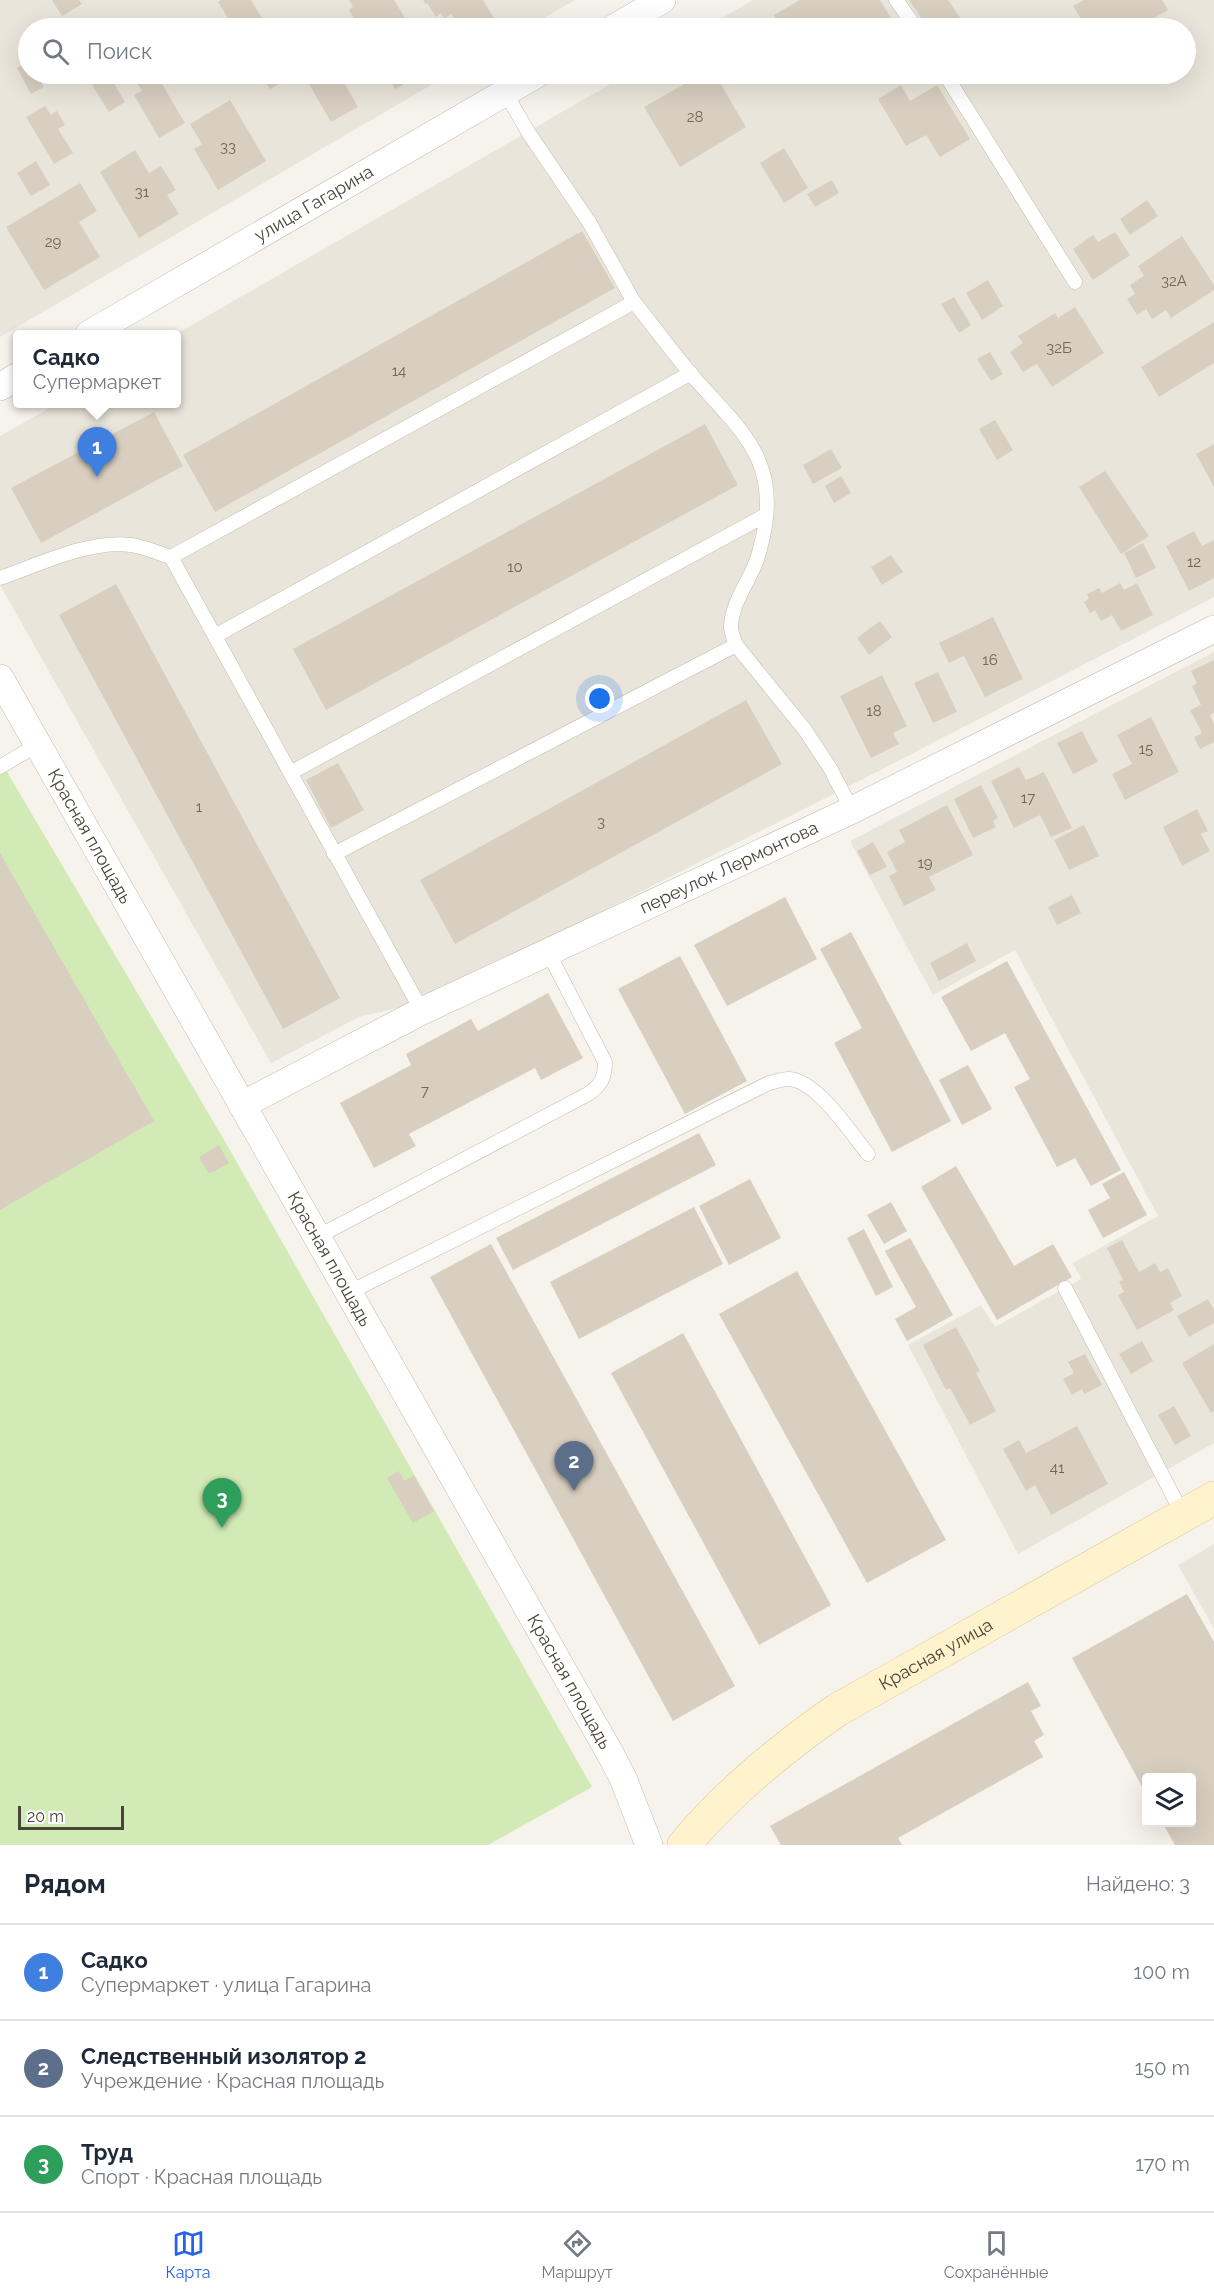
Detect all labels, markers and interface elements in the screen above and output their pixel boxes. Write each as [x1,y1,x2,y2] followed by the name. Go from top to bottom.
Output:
[18,18,1196,84] search box
[39,35,72,68] icon: search
[87,38,152,64] text: Поиск
[687,108,703,126] house number: 28
[220,138,236,156] house number: 33
[250,160,377,246] street label: улица Гагарина
[135,183,150,201] house number: 31
[45,233,62,251] house number: 29
[1161,272,1187,290] house number: 32А
[13,330,181,408] popup
[1046,339,1072,357] house number: 32Б
[33,344,100,370] text: Садко
[392,362,406,380] house number: 14
[33,370,161,394] text: Супермаркет
[78,428,116,477] pin: 1
[1187,553,1201,571] house number: 12
[507,558,523,576] house number: 10
[982,651,998,669] house number: 16
[585,684,614,713] your location
[866,702,882,720] house number: 18
[1139,740,1153,758] house number: 15
[44,765,137,907] street label: Красная площадь
[1021,789,1035,807] house number: 17
[196,798,203,816] house number: 1
[597,813,605,831] house number: 3
[636,816,821,918] street label: переулок Лермонтова
[917,854,933,872] house number: 19
[421,1082,429,1100] house number: 7
[284,1188,377,1330] street label: Красная площадь
[554,1442,594,1491] pin: 2
[1050,1459,1065,1477] house number: 41
[202,1478,242,1528] pin: 3
[523,1610,616,1753] street label: Красная площадь
[875,1614,996,1694] street label: Красная улица
[1142,1773,1196,1827] map controls
[1142,1773,1196,1827] button: layers
[18,1803,124,1830] scale bar
[27,1807,64,1826] text: 20 m
[24,1869,106,1899] text: Рядом
[1086,1872,1190,1896] text: Найдено: 3
[81,1947,148,1973] text: Садко
[39,1960,48,1984] text: 1
[1133,1960,1190,1984] text: 100 m
[81,1973,372,1997] text: Супермаркет · улица Гагарина
[81,2043,366,2069] text: Следственный изолятор 2
[38,2056,49,2080] text: 2
[1135,2056,1190,2080] text: 150 m
[81,2069,384,2093] text: Учреждение · Красная площадь
[81,2139,133,2165] text: Труд
[38,2152,49,2176] text: 3
[1135,2152,1190,2176] text: 170 m
[81,2165,322,2189] text: Спорт · Красная площадь
[165,2227,211,2282] tab: Карта
[542,2227,613,2282] tab: Маршрут
[944,2227,1048,2282] tab: Сохранённые

